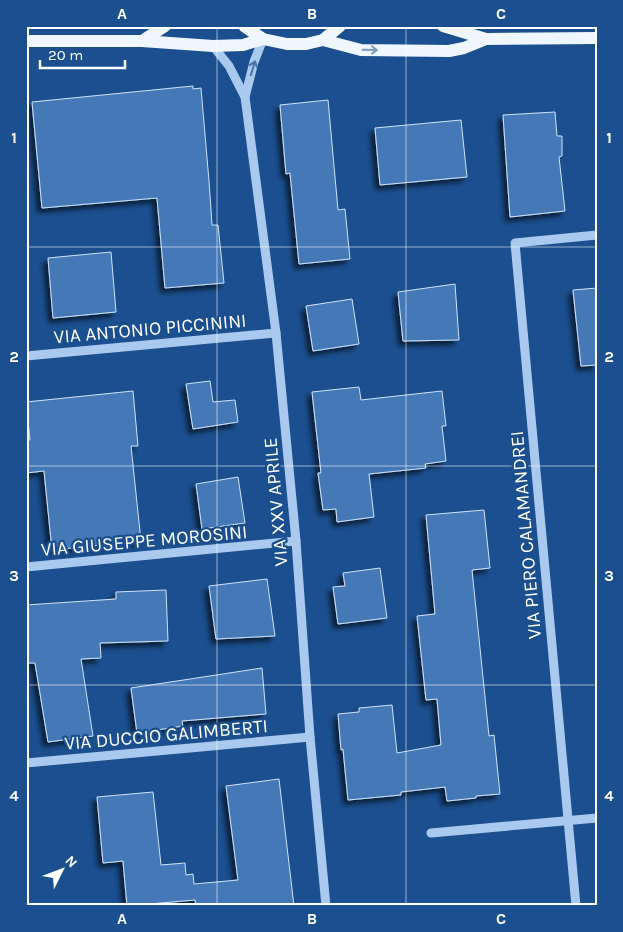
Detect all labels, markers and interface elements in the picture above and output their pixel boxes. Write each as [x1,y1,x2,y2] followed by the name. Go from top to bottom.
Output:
[117,4,127,23] text: A
[307,4,317,23] text: B
[496,4,506,23] text: C
[40,38,125,70] scale bar
[48,46,83,64] text: 20 m
[362,46,378,55] one-way arrow
[249,60,259,76] one-way arrow
[11,128,17,147] text: 1
[606,128,612,147] text: 1
[53,310,247,348] street label: VIA ANTONIO PICCININI
[9,347,19,366] text: 2
[604,347,614,366] text: 2
[506,430,546,640] street label: VIA PIERO CALAMANDREI
[259,437,293,567] street label: VIA XXV APRILE
[40,521,248,561] street label: VIA GIUSEPPE MOROSINI
[9,566,19,585] text: 3
[604,566,614,585] text: 3
[63,715,269,755] street label: VIA DUCCIO GALIMBERTI
[9,786,19,805] text: 4
[604,786,614,805] text: 4
[38,844,88,894] north arrow
[62,852,81,871] text: N
[117,909,127,928] text: A
[307,909,317,928] text: B
[496,909,506,928] text: C

